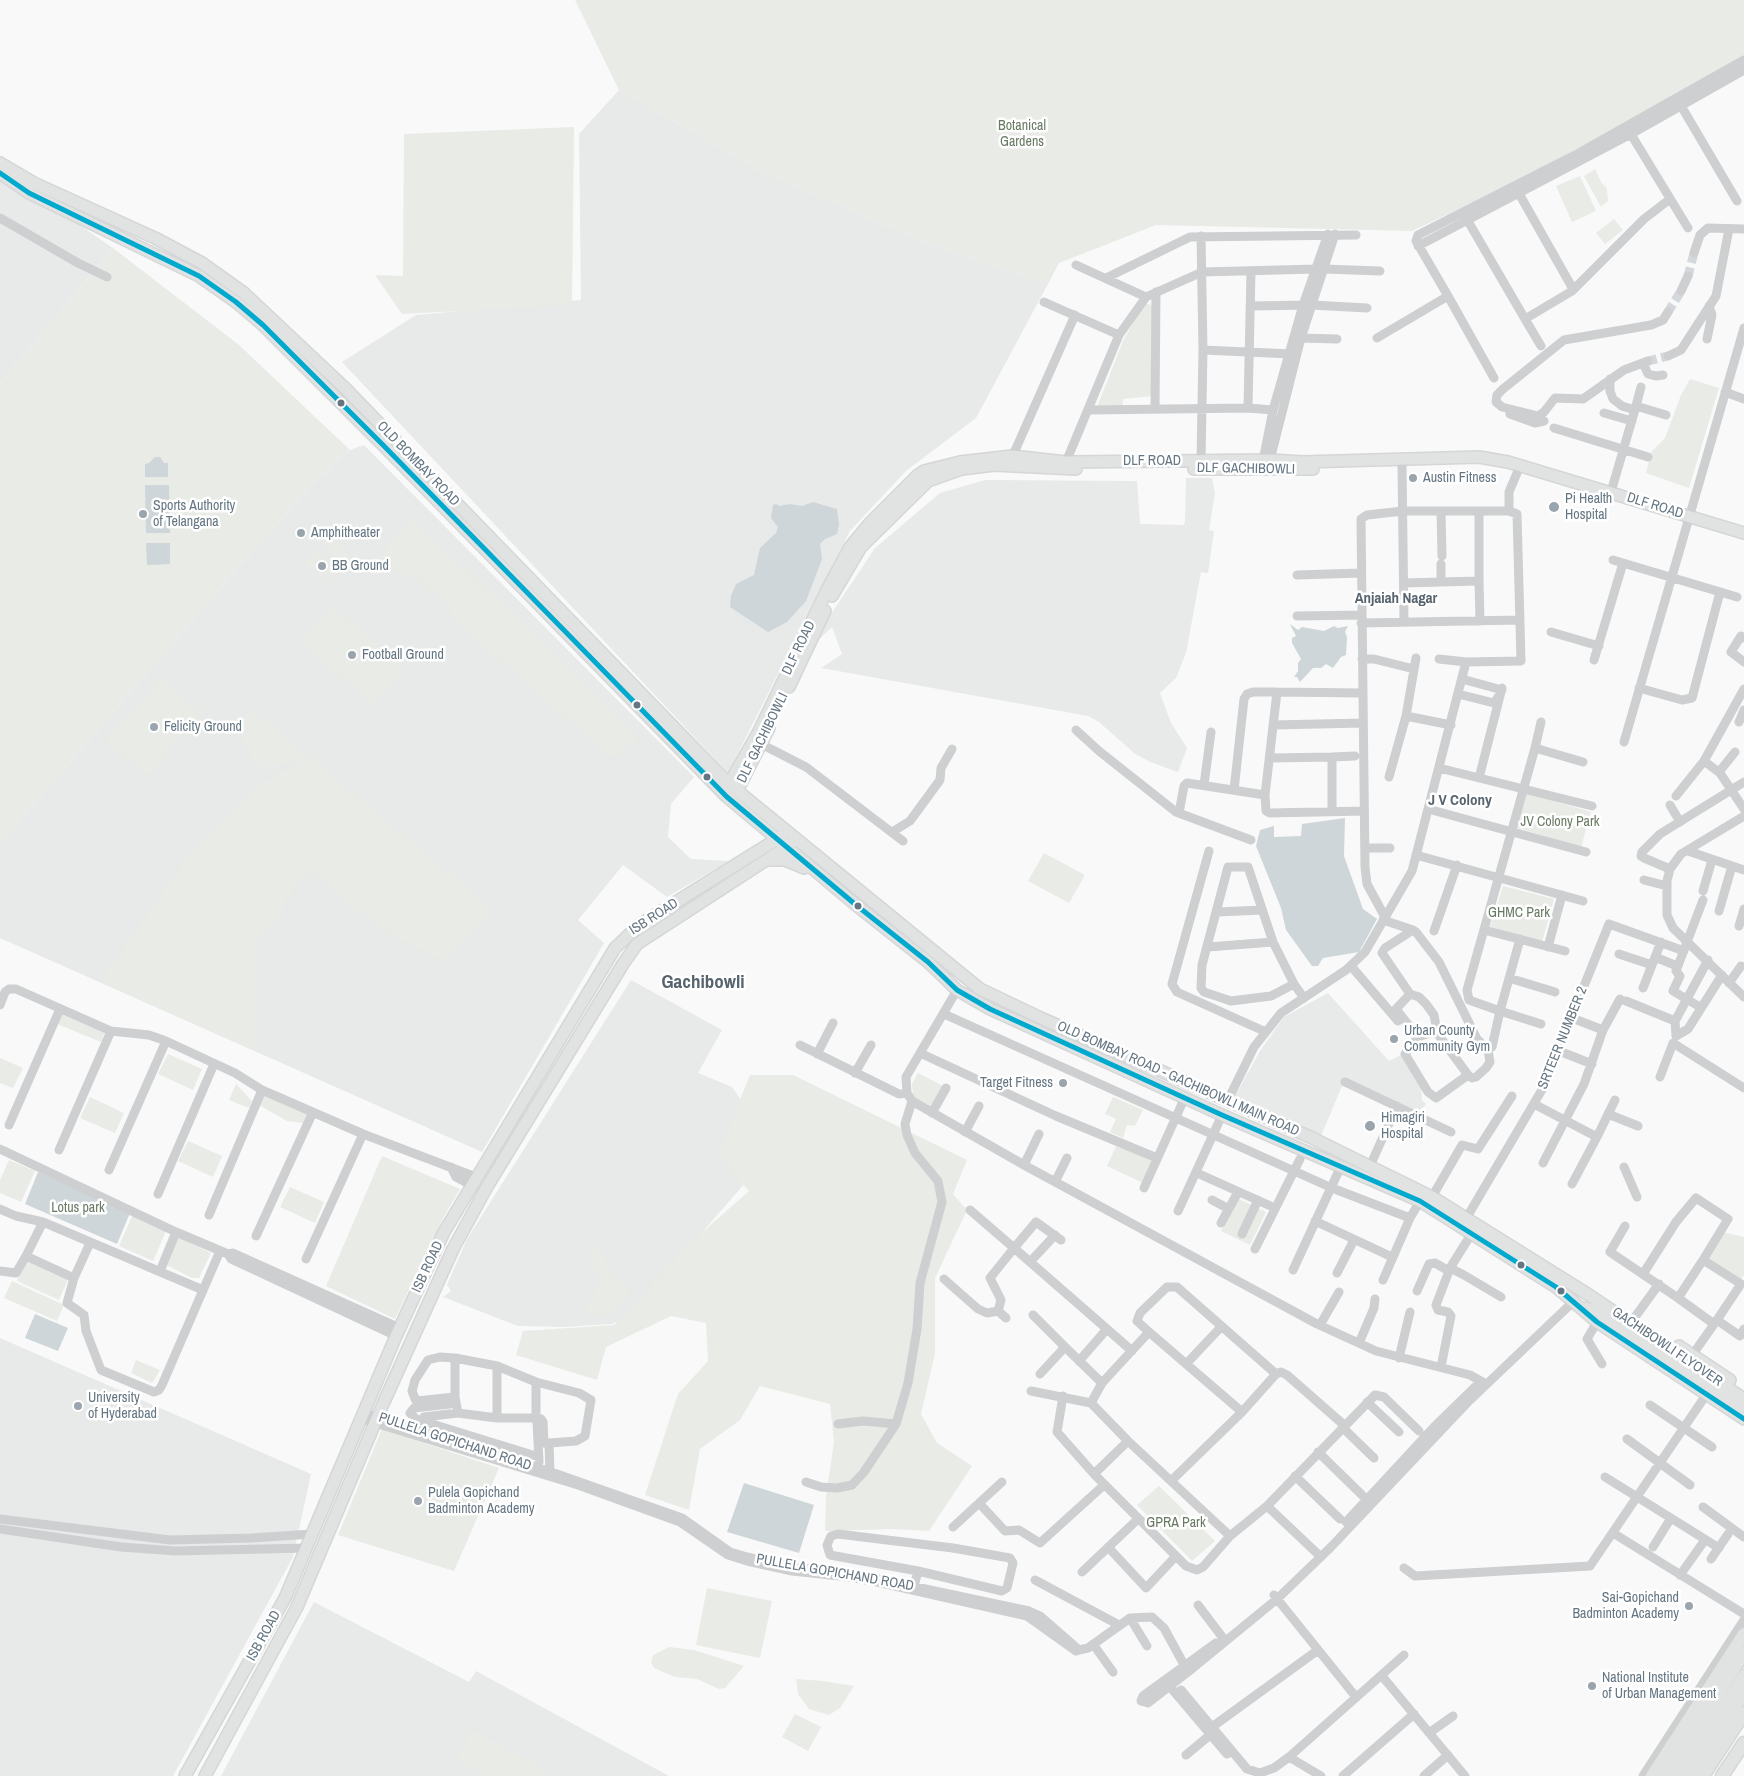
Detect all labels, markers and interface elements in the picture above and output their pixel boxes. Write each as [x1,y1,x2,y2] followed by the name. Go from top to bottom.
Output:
[998,118,1046,150] park label: Botanical Gardens
[336,398,346,408] unlabelled marker
[373,418,463,510] street label: OLD BOMBAY ROAD
[1123,453,1181,469] street label: DLF ROAD
[1197,460,1295,478] street label: DLF GACHIBOWLI
[1423,470,1496,486] place label: Austin Fitness
[1407,472,1419,484] marker: Austin Fitness
[1625,489,1685,523] street label: DLF ROAD
[1565,491,1612,524] place label: Pi Health Hospital
[153,498,235,530] place label: Sports Authority of Telangana
[1547,500,1561,514] marker: Pi Health Hospital
[137,508,149,520] marker: Sports Authority of Telangana
[311,525,380,541] place label: Amphitheater
[295,527,307,539] marker: Amphitheater
[332,558,389,574] place label: BB Ground
[316,560,328,572] marker: BB Ground
[1355,590,1437,608] district label: Anjaiah Nagar
[779,618,819,678] street label: DLF ROAD
[362,647,444,663] place label: Football Ground
[346,649,358,661] marker: Football Ground
[734,690,792,786] street label: DLF GACHIBOWLI
[632,700,642,710] unlabelled marker
[164,719,242,735] place label: Felicity Ground
[148,721,160,733] marker: Felicity Ground
[702,772,712,782] unlabelled marker
[1428,792,1492,810] district label: J V Colony
[1520,814,1600,830] park label: JV Colony Park
[626,895,682,939] street label: ISB ROAD
[853,901,863,911] unlabelled marker
[1488,905,1550,921] park label: GHMC Park
[661,972,745,994] district label: Gachibowli
[1535,984,1591,1092] street label: SRTEER NUMBER 2
[1054,1018,1302,1140] street label: OLD BOMBAY ROAD - GACHIBOWLI MAIN ROAD
[1404,1023,1490,1056] place label: Urban County Community Gym
[1388,1033,1400,1045] marker: Urban County Community Gym
[980,1075,1053,1091] place label: Target Fitness
[1057,1077,1069,1089] marker: Target Fitness
[1381,1110,1425,1142] place label: Himagiri Hospital
[1363,1119,1377,1133] marker: Himagiri Hospital
[51,1200,105,1216] park label: Lotus park
[409,1239,447,1295] street label: ISB ROAD
[1516,1260,1526,1270] unlabelled marker
[1556,1286,1566,1296] unlabelled marker
[1609,1304,1725,1390] street label: GACHIBOWLI FLYOVER
[88,1390,157,1422] place label: University of Hyderabad
[72,1400,84,1412] marker: University of Hyderabad
[377,1409,533,1475] street label: PULLELA GOPICHAND ROAD
[428,1485,535,1518] place label: Pulela Gopichand Badminton Academy
[412,1495,424,1507] marker: Pulela Gopichand Badminton Academy
[1146,1515,1206,1531] park label: GPRA Park
[755,1551,915,1595] street label: PULLELA GOPICHAND ROAD
[1572,1590,1679,1622] place label: Sai-Gopichand Badminton Academy
[1683,1600,1695,1612] marker: Sai-Gopichand Badminton Academy
[243,1608,285,1664] street label: ISB ROAD
[1602,1670,1716,1702] place label: National Institute of Urban Management
[1586,1680,1598,1692] marker: National Institute of Urban Management

